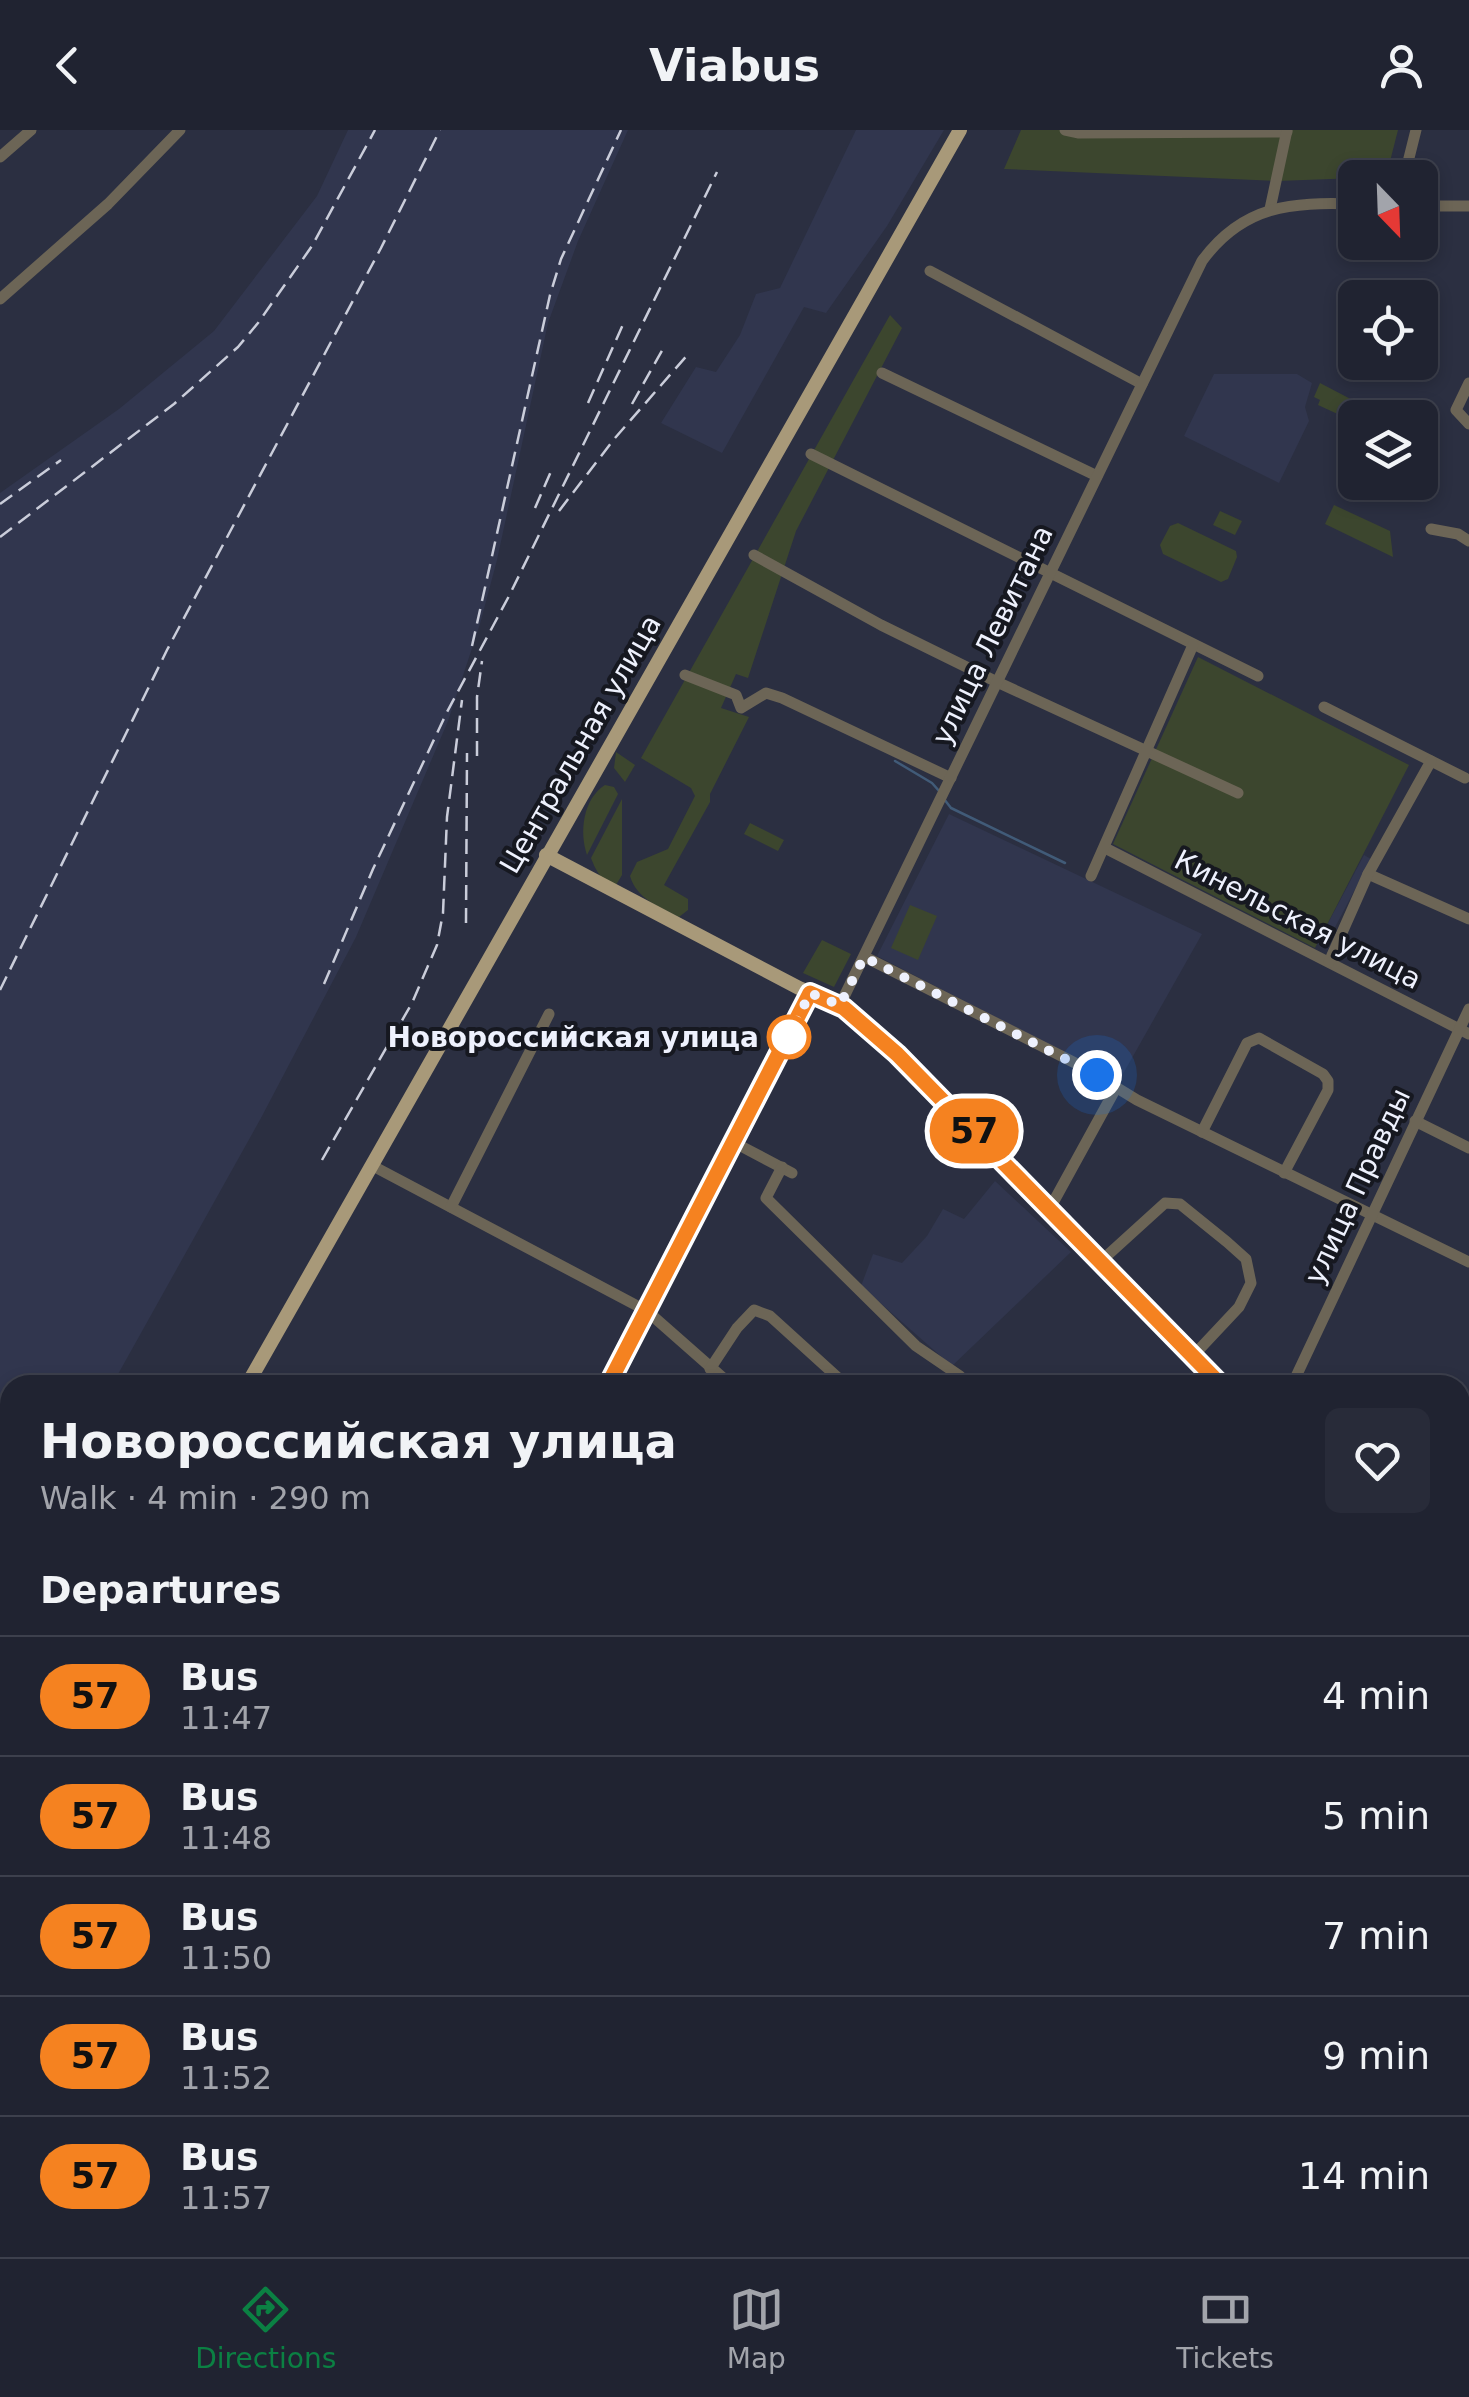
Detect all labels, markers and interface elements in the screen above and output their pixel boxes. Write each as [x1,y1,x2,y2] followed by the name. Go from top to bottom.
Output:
[40,38,95,93] icon: back
[1374,38,1429,93] icon: person
[649,39,820,92] text: Viabus
[1338,160,1438,260] north arrow
[1338,160,1438,500] map controls
[1338,280,1438,380] button: locate
[1338,400,1438,500] button: layers
[925,520,1060,750] street label: улица Левитана
[493,609,668,879] street label: Центральная улица
[1169,843,1426,996] street label: Кинельская улица
[768,1016,810,1058] marker: Новороссийская улица
[387,1021,759,1054] place label: Новороссийская улица
[1072,1050,1122,1100] your location
[1298,1083,1417,1289] street label: улица Правды
[929,1098,1019,1164] line badge: 57
[950,1111,998,1151] text: 57
[1325,1408,1430,1513] button: heart
[40,1413,677,1469] text: Новороссийская улица
[40,1479,371,1517] text: Walk · 4 min · 290 m
[40,1568,281,1612] text: Departures
[180,1655,259,1699] text: Bus
[1322,1674,1430,1718] text: 4 min
[71,1676,119,1716] text: 57
[180,1699,272,1737] text: 11:47
[180,1775,259,1819] text: Bus
[1322,1794,1430,1838] text: 5 min
[71,1796,119,1836] text: 57
[180,1819,272,1857] text: 11:48
[180,1895,259,1939] text: Bus
[1322,1914,1430,1958] text: 7 min
[71,1916,119,1956] text: 57
[180,1939,272,1977] text: 11:50
[180,2015,259,2059] text: Bus
[1322,2034,1430,2078] text: 9 min
[71,2036,119,2076] text: 57
[180,2059,272,2097] text: 11:52
[180,2135,259,2179] text: Bus
[1298,2154,1430,2198] text: 14 min
[71,2156,119,2196] text: 57
[180,2179,272,2217] text: 11:57
[195,2282,336,2375] tab: Directions
[727,2282,786,2375] tab: Map
[1176,2282,1274,2375] tab: Tickets

